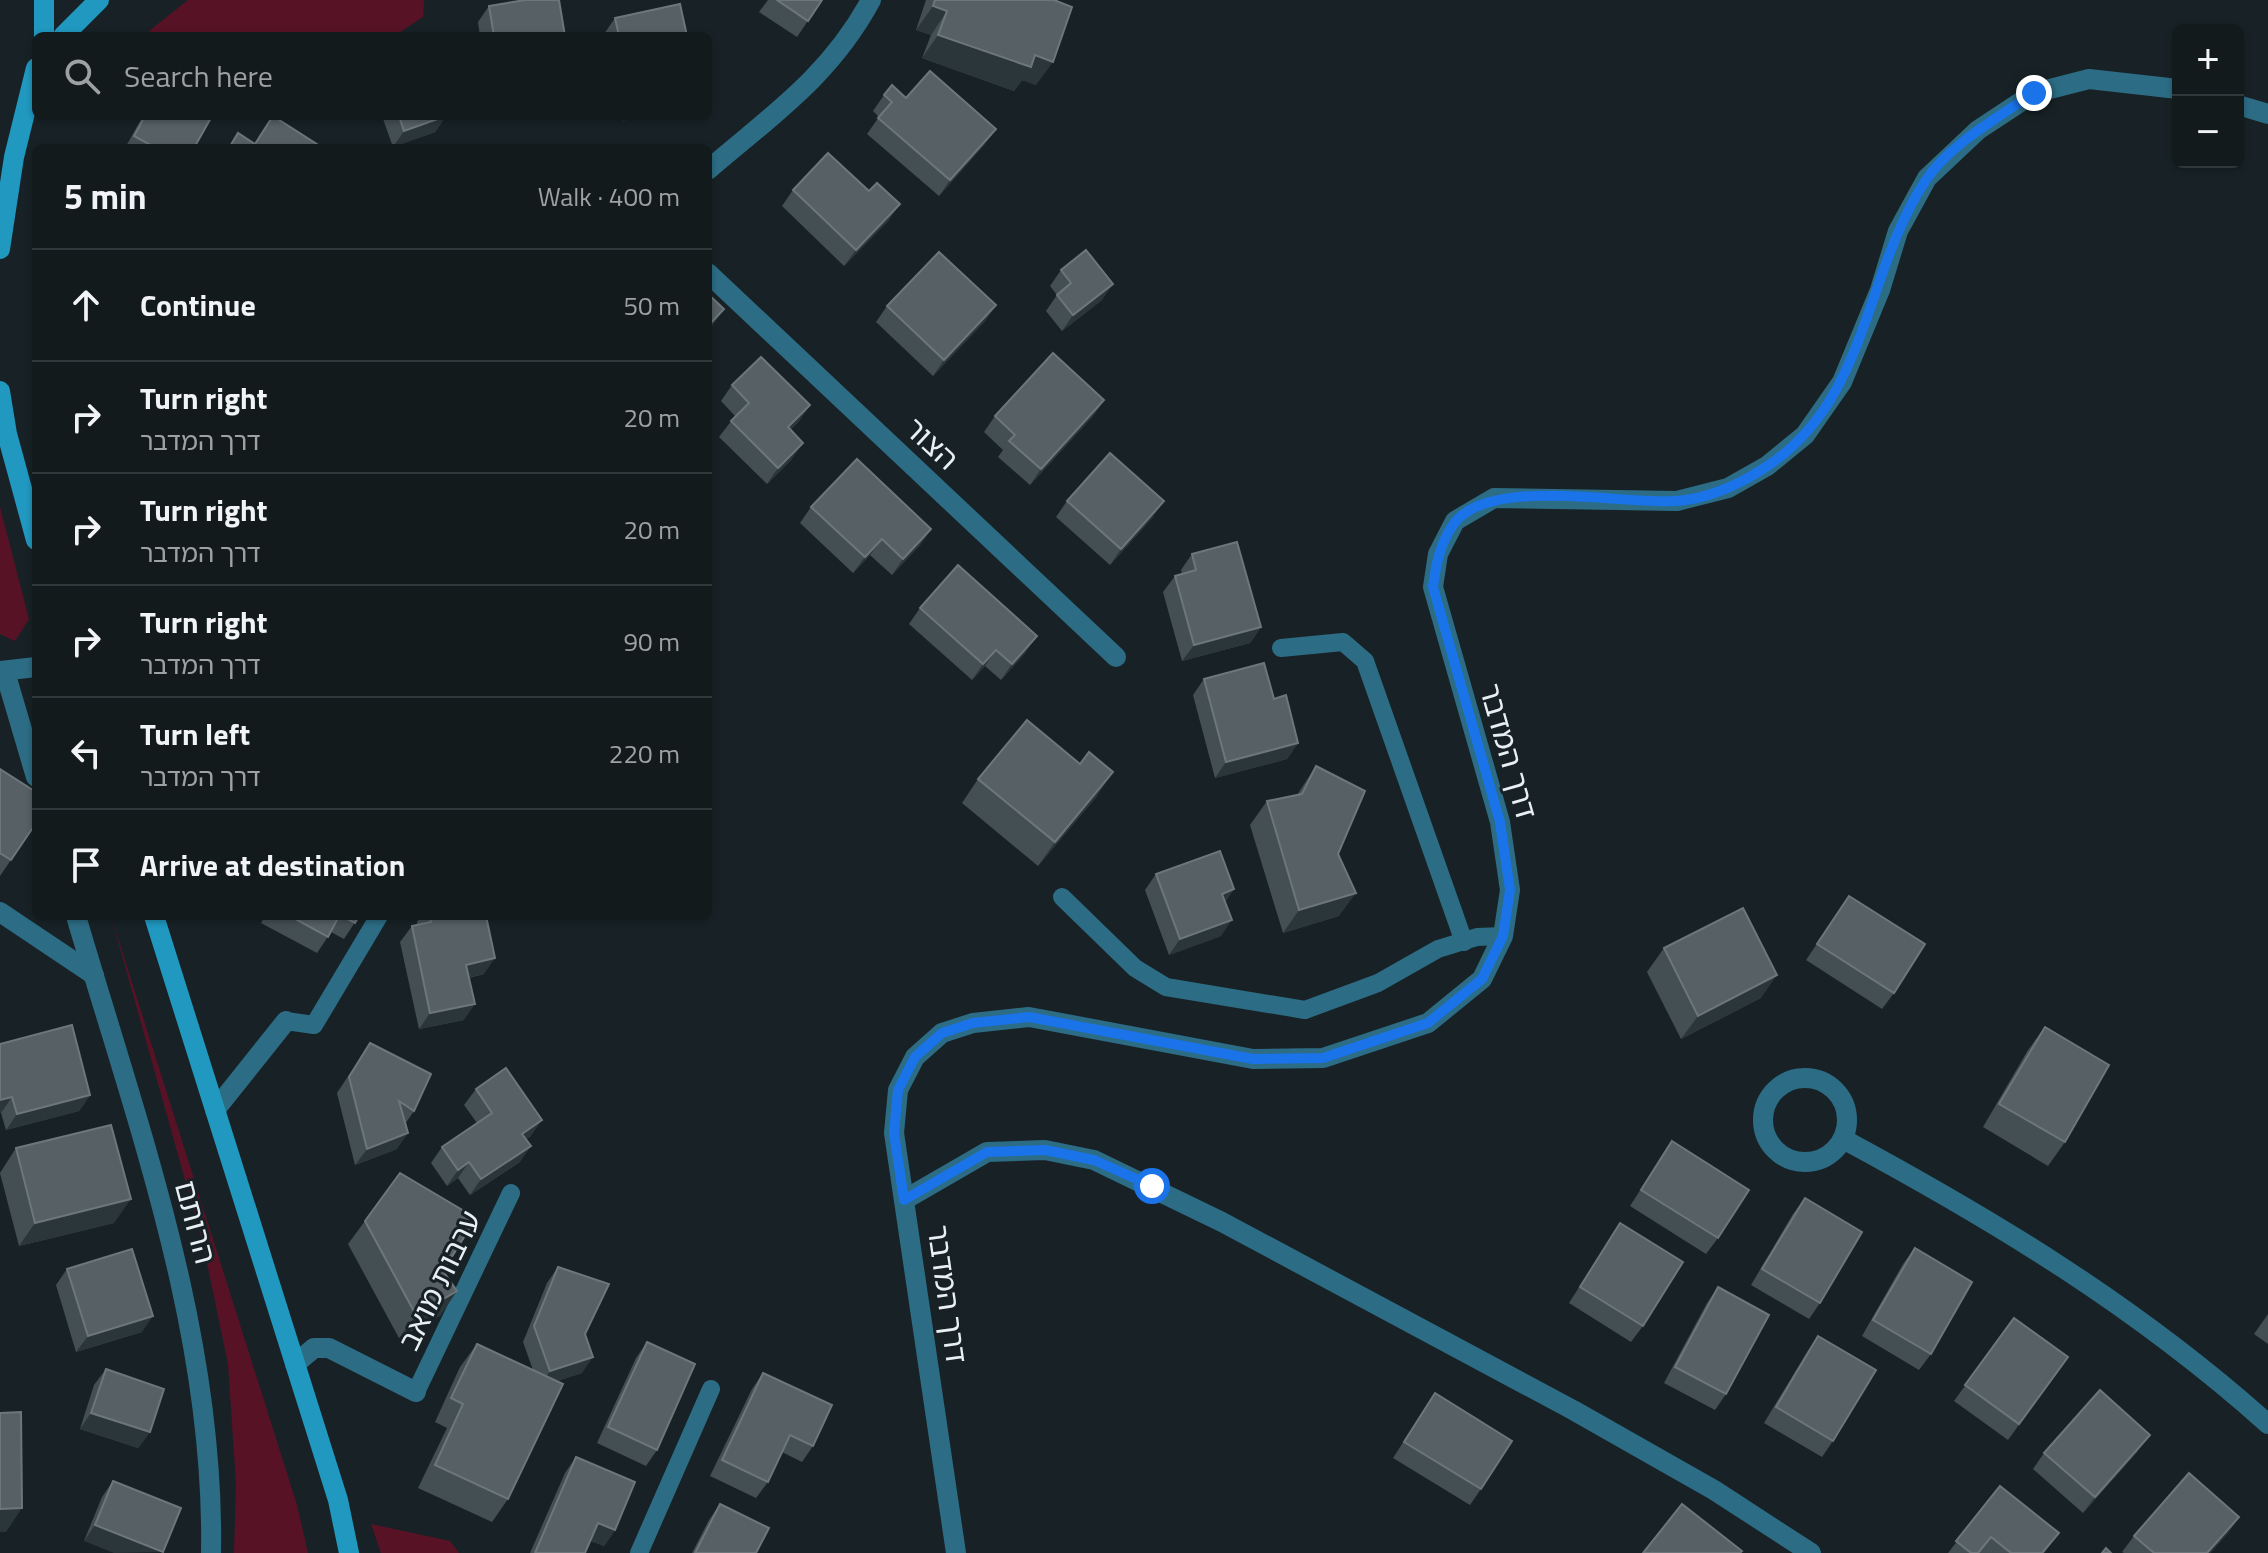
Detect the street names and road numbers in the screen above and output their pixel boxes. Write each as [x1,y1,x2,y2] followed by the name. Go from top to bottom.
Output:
[894,406,970,480] street label: הצור
[1468,678,1550,824] street label: דרך המדבר
[163,1175,229,1269] street label: הרותם
[385,1202,493,1358] street label: ערבות מואב
[916,1222,980,1366] street label: דרך המדבר

